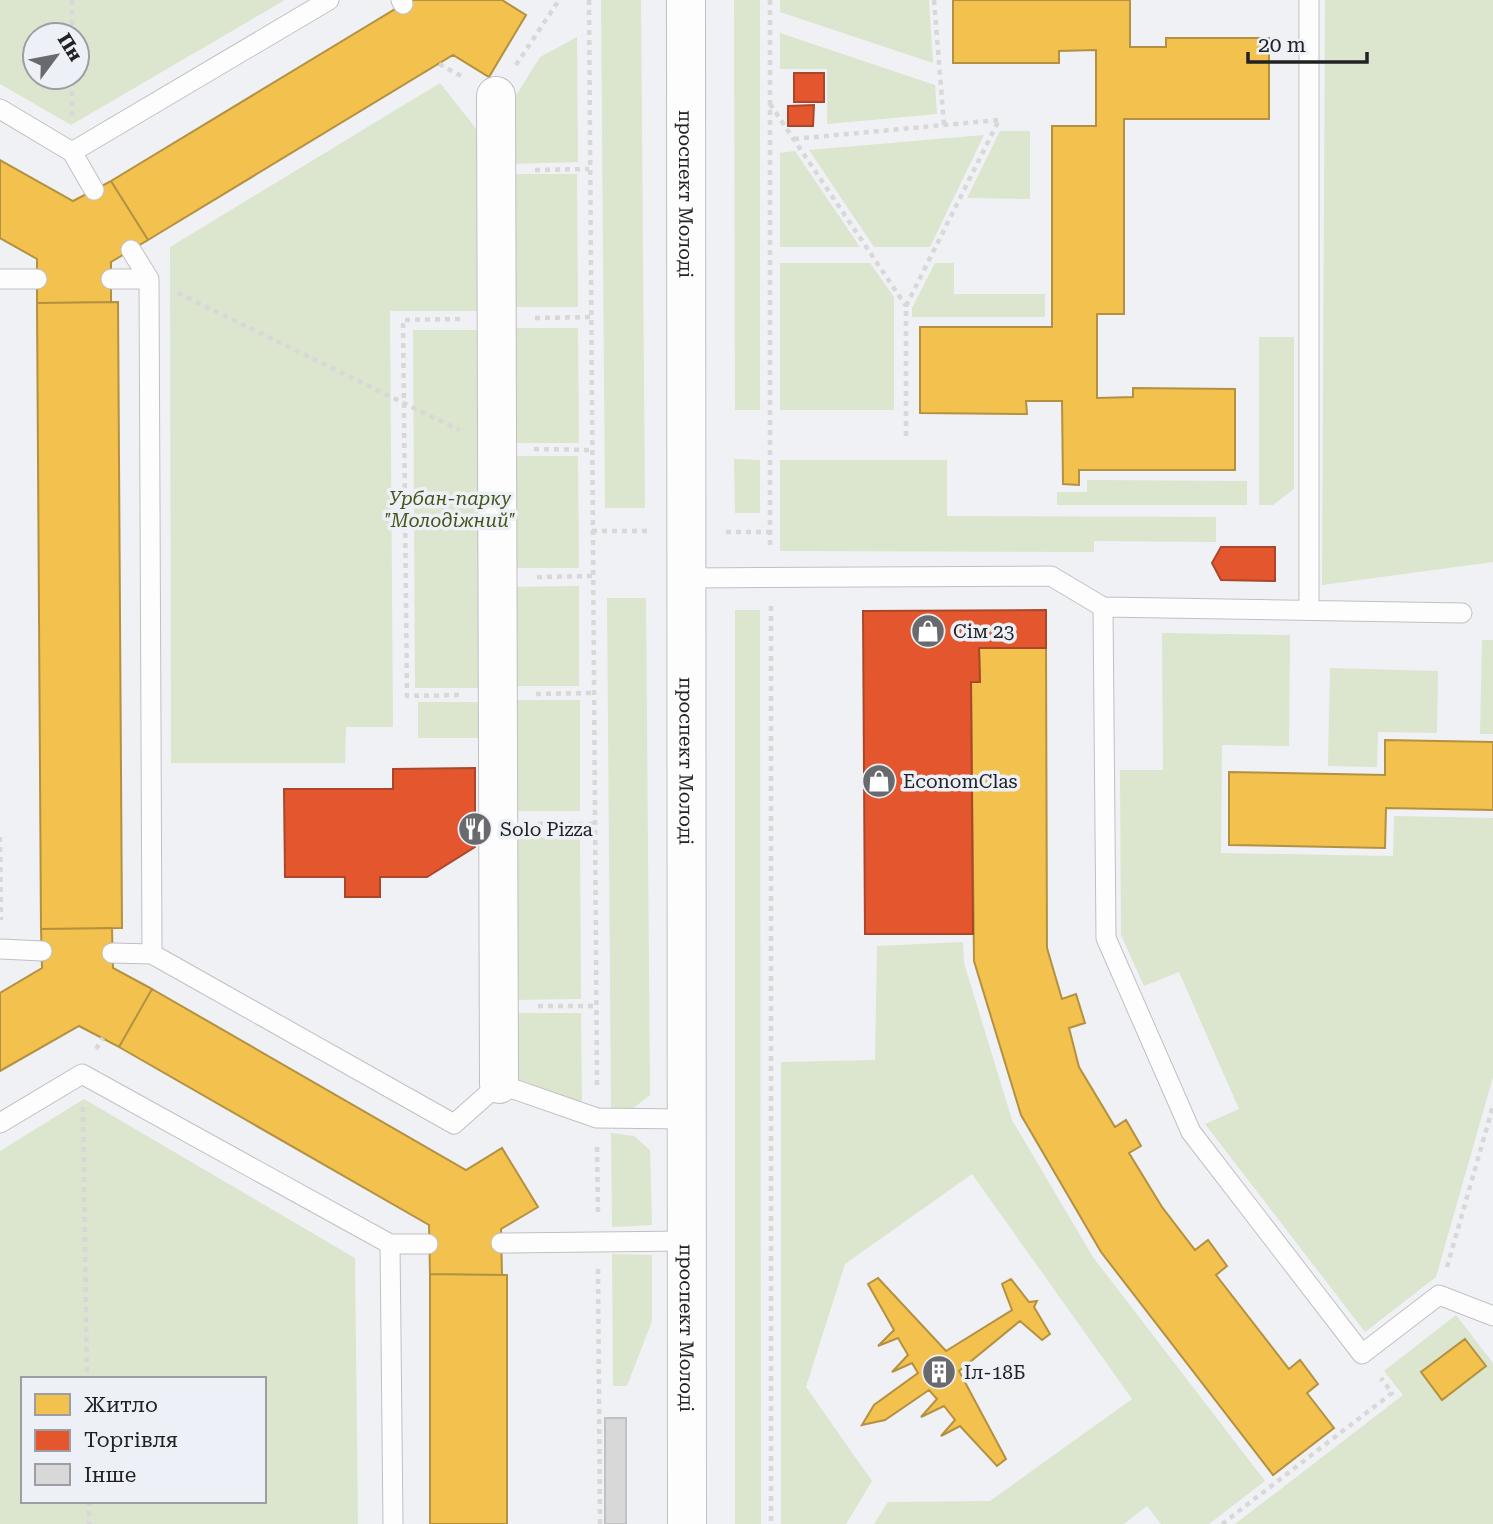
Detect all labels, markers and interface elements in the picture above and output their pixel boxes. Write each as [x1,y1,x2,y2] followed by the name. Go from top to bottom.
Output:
[21,21,91,91] north arrow
[1248,21,1367,65] scale bar
[53,29,87,66] text: Пн
[1258,33,1306,57] text: 20 m
[674,110,697,278] street label: проспект Молоді
[384,487,516,532] park label: Урбан-парку "Молодіжний"
[909,612,947,650] shop icon: Сім 23
[953,620,1014,643] place label: Сім 23
[674,677,698,845] street label: проспект Молоді
[860,762,898,800] shop icon: EconomClas
[903,770,1018,793] place label: EconomClas
[456,810,494,848] restaurant icon: Solo Pizza
[500,818,593,841] place label: Solo Pizza
[675,1244,698,1412] street label: проспект Молоді
[920,1353,958,1391] building icon: Іл-18Б
[964,1361,1025,1384] place label: Іл-18Б
[21,1377,266,1503] legend
[84,1393,158,1417] text: Житло
[84,1428,178,1452] text: Торгівля
[84,1463,136,1487] text: Інше

